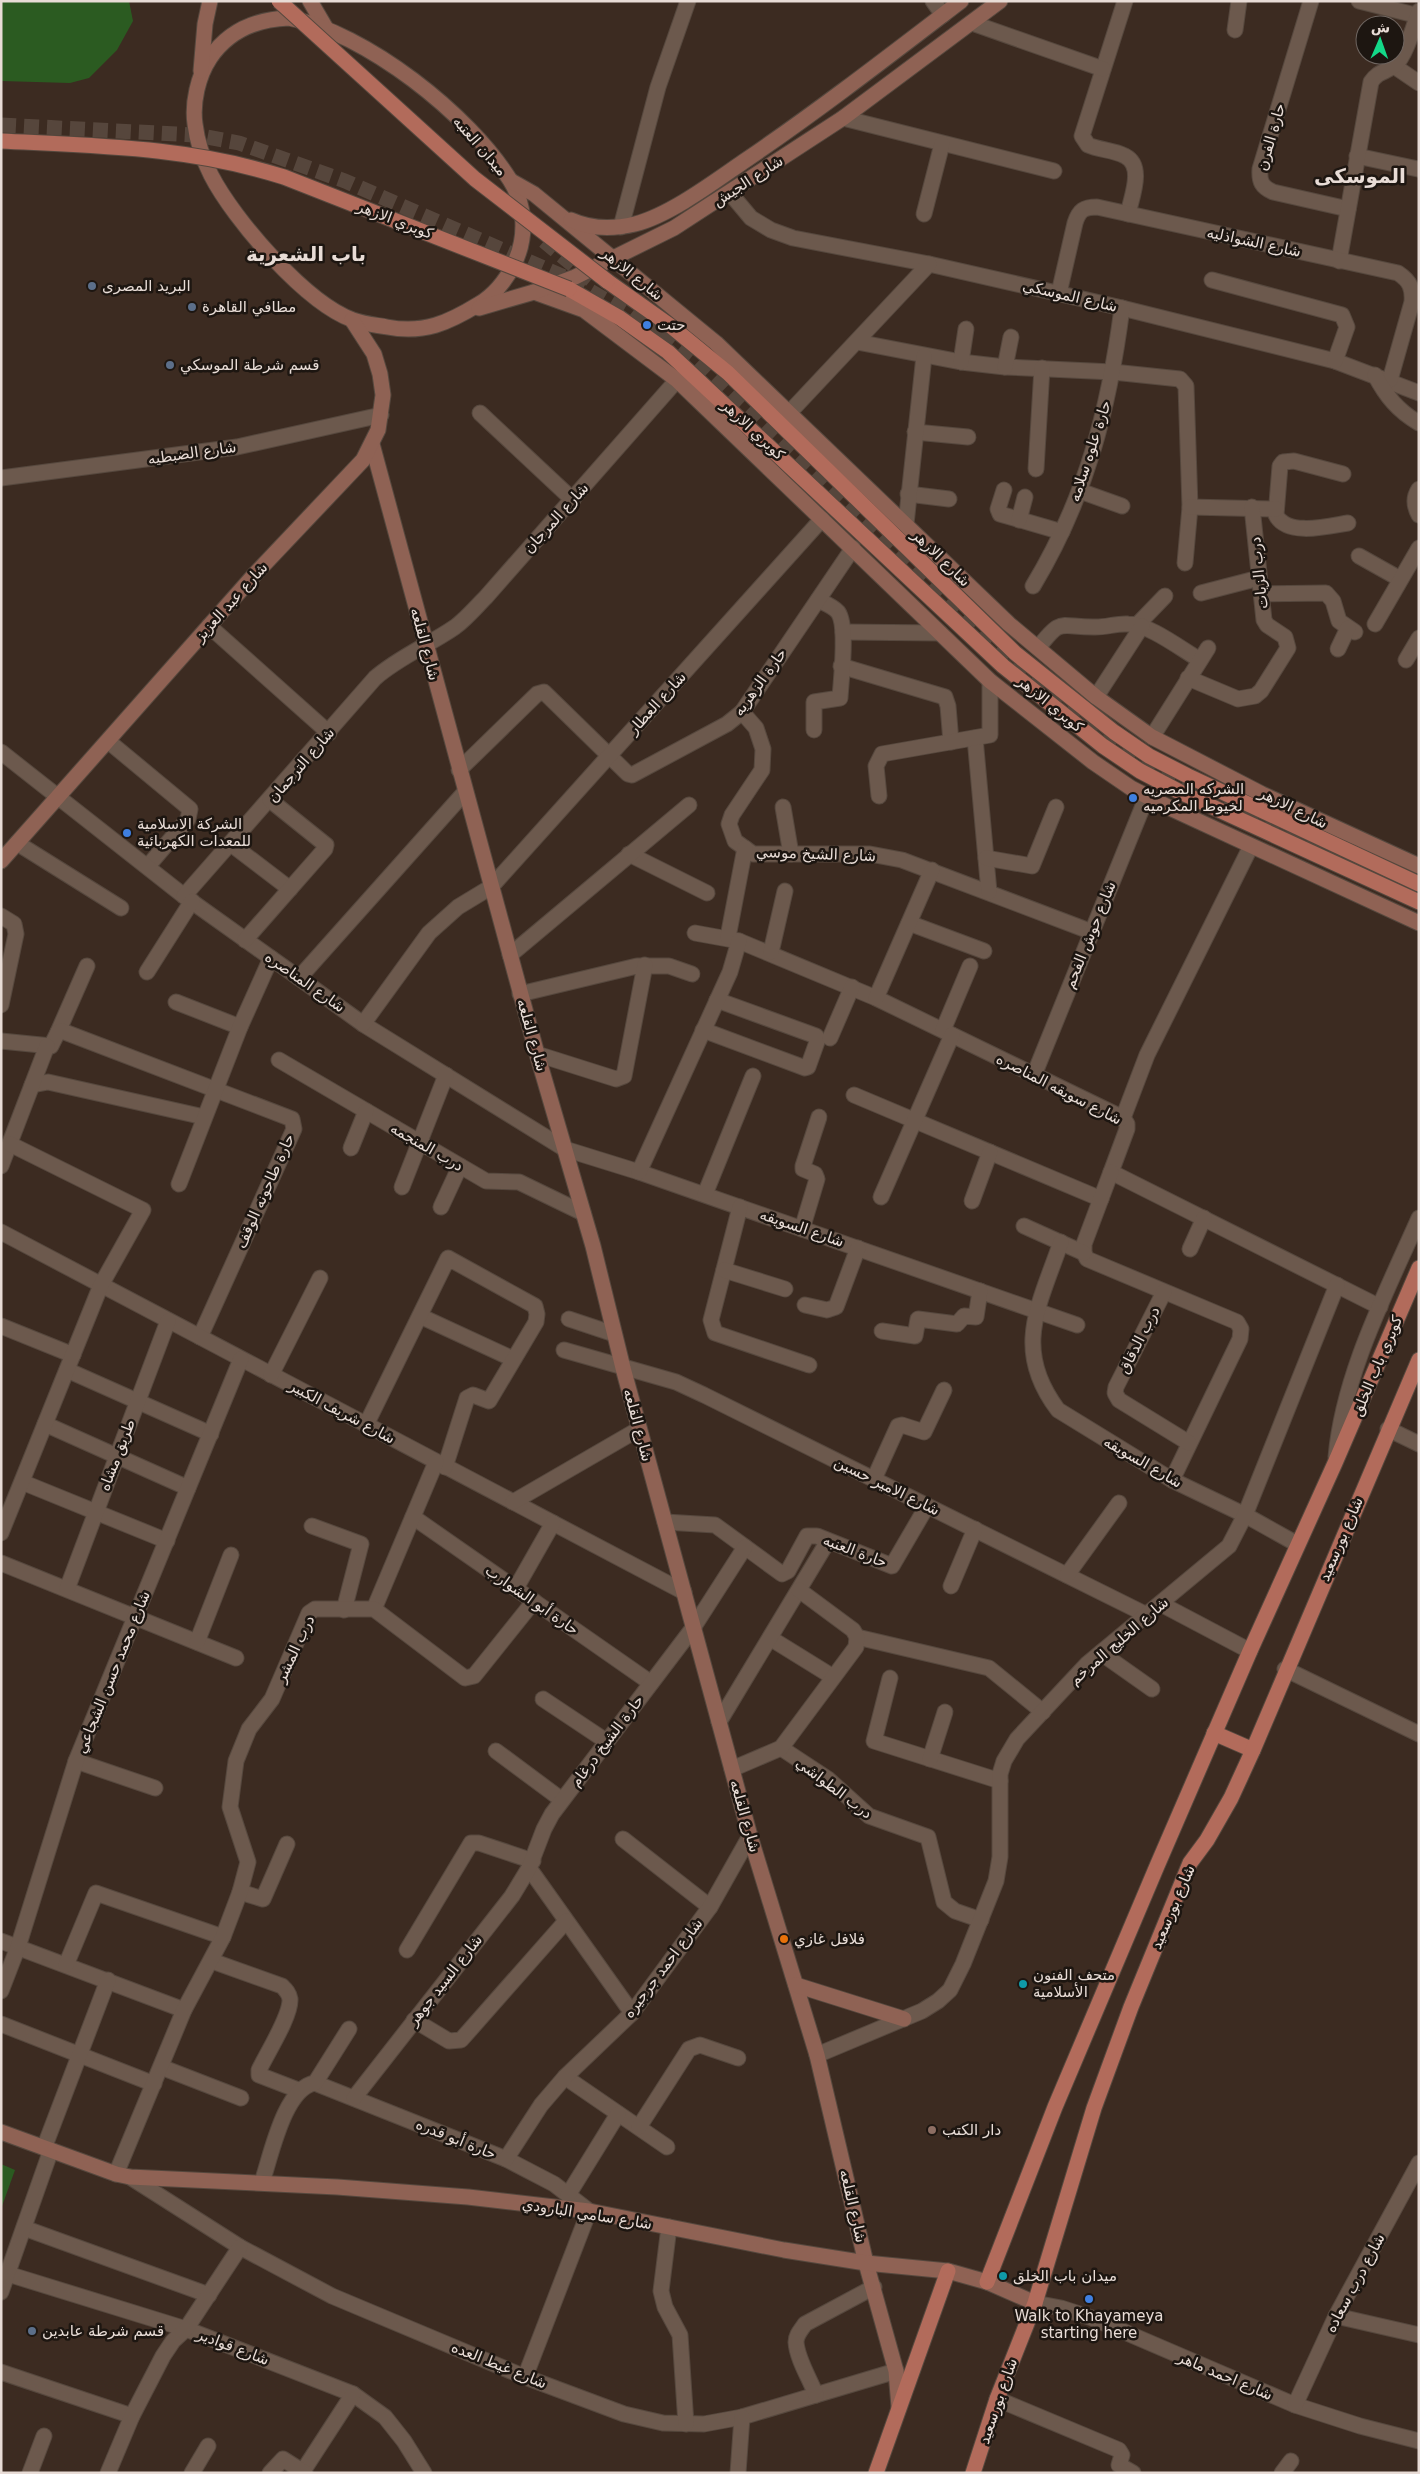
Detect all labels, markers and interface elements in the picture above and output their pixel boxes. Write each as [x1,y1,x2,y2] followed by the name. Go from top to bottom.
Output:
[1355,15,1405,65] north arrow
[1371,19,1390,35] text: ش
[1253,101,1289,173] street label: حارة الفرن
[449,112,511,180] street label: ميدان العتبه
[709,152,787,210] street label: شارع الجيش
[1314,164,1406,188] district label: الموسكى
[353,197,436,244] street label: كوبري الازهر
[1205,223,1303,261] street label: شارع الشواذليه
[246,242,366,266] district label: باب الشعرية
[597,243,667,304] street label: شارع الازهر
[1021,276,1119,317] street label: شارع الموسكي
[102,277,191,295] place label: البريد المصرى
[86,280,98,292] marker: البريد المصرى
[202,298,296,317] place label: مطافي القاهرة
[186,301,198,313] marker: مطافي القاهرة
[657,316,686,334] place label: حتت
[641,319,653,331] marker: حتت
[180,356,319,375] place label: قسم شرطة الموسكي
[164,359,176,371] marker: قسم شرطة الموسكي
[716,395,789,465] street label: كوبري الازهر
[1065,398,1115,504] street label: حارة علوه سلامه
[147,438,237,468] street label: شارع الضبطيه
[520,479,592,557] street label: شارع المرجان
[907,525,974,590] street label: شارع الازهر
[1246,536,1272,610] street label: درب الزيات
[190,558,271,646] street label: شارع عبد العزيز
[407,606,443,682] street label: شارع القلعه
[729,645,791,719] street label: حارة الزهريه
[623,668,690,739] street label: شارع العطار
[1012,671,1087,737] street label: كوبري الازهر
[264,724,338,806] street label: شارع الترجمان
[1143,780,1244,815] place label: الشركه المصريه لخيوط المكرميه
[1255,783,1330,832] street label: شارع الازهر
[1127,792,1139,804] marker: الشركه المصريه لخيوط المكرميه
[137,815,251,850] place label: الشركة الاسلامية للمعدات الكهربائية
[121,827,133,839] marker: الشركة الاسلامية للمعدات الكهربائية
[756,843,876,866] street label: شارع الشيخ موسي
[1060,879,1120,991] street label: شارع حوش الفحم
[262,948,348,1016] street label: شارع المناصره
[513,997,551,1073] street label: شارع القلعه
[993,1050,1125,1128] street label: شارع سويقه المناصره
[387,1119,467,1175] street label: درب المنجمه
[232,1131,298,1251] street label: حارة طاحونه الوقف
[758,1205,846,1251] street label: شارع السويقه
[1114,1303,1164,1377] street label: درب الدقاق
[1348,1312,1408,1419] street label: كوبري باب الخلق
[285,1376,398,1448] street label: شارع شريف الكبير
[620,1387,656,1463] street label: شارع القلعه
[95,1417,139,1493] street label: طريق مشاه
[1100,1432,1186,1492] street label: شارع السويقه
[831,1453,943,1519] street label: شارع الامير حسين
[1315,1494,1367,1584] street label: شارع بورسعيد
[821,1531,889,1571] street label: حارة العنبه
[482,1560,583,1639] street label: حارة أبو الشوارب
[72,1588,155,1756] street label: شارع محمد حسن الشجاعي
[1066,1593,1172,1689] street label: شارع الخليج المرخم
[271,1613,318,1686] street label: درب المشر
[567,1691,647,1791] street label: حارة الشيخ درغام
[792,1753,876,1823] street label: درب الطواشي
[726,1778,764,1854] street label: شارع القلعه
[1147,1862,1199,1952] street label: شارع بورسعيد
[620,1915,706,2021] street label: شارع احمد جرجيره
[794,1930,865,1949] place label: فلافل غازي
[403,1931,486,2030] street label: شارع السيد جوهر
[778,1933,790,1945] marker: فلافل غازي
[1033,1966,1115,2001] place label: متحف الفنون الأسلامية
[1017,1978,1029,1990] marker: متحف الفنون الأسلامية
[413,2114,499,2163] street label: حارة أبو قدره
[942,2121,1001,2139] place label: دار الكتب
[926,2124,938,2136] marker: دار الكتب
[836,2168,870,2244] street label: شارع القلعه
[521,2195,653,2234] street label: شارع سامي البارودي
[1321,2230,1389,2336] street label: شارع درب سعاده
[1013,2267,1117,2285] place label: ميدان باب الخلق
[997,2270,1009,2282] marker: ميدان باب الخلق
[1083,2293,1095,2305] marker: Walk to Khayameya starting here
[1014,2307,1164,2342] place label: Walk to Khayameya starting here
[42,2322,164,2340] place label: قسم شرطة عابدين
[26,2325,38,2337] marker: قسم شرطة عابدين
[193,2325,272,2369] street label: شارع قوادير
[449,2338,549,2392] street label: شارع غيط العده
[1174,2347,1275,2404] street label: شارع احمد ماهر
[975,2356,1021,2446] street label: شارع بورسعيد

